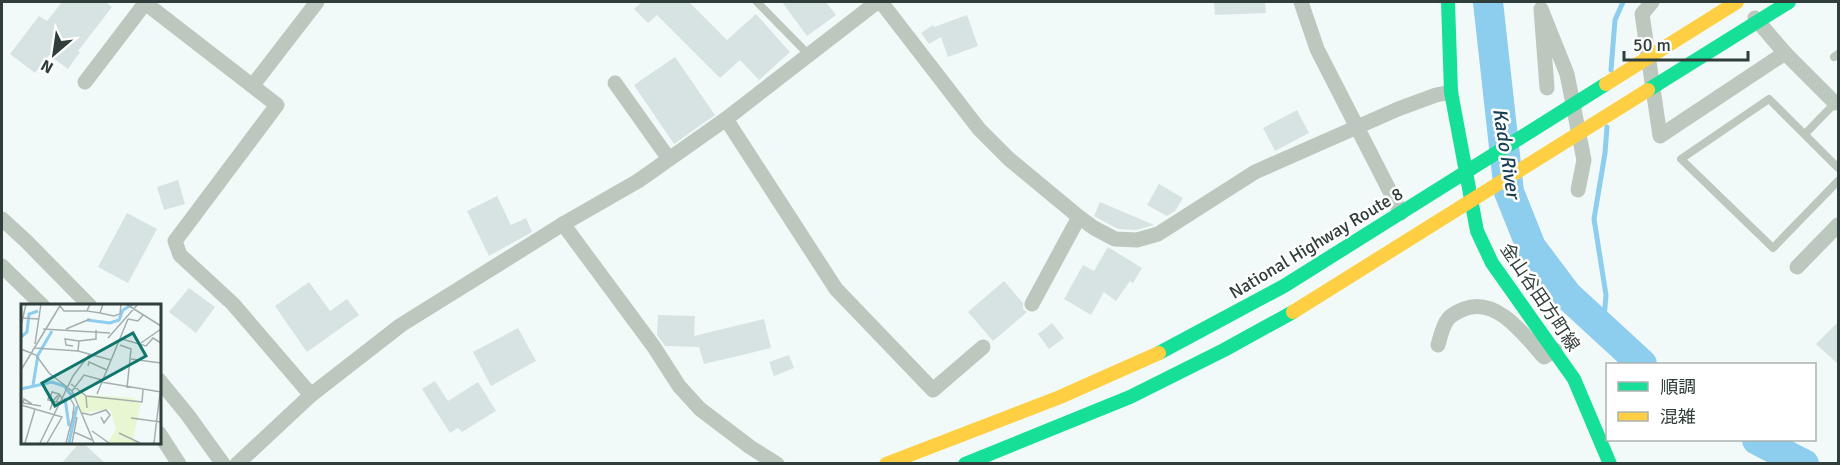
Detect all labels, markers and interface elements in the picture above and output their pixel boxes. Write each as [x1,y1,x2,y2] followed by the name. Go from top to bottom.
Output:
[24,24,84,84] north arrow
[1624,24,1748,62] scale bar
[1633,34,1671,56] text: 50 m
[37,55,57,78] text: N
[1487,106,1526,202] water label: Kado River
[1225,182,1407,304] street label: National Highway Route 8
[1496,239,1584,355] street label: 金山谷田方町線
[21,304,160,444] inset map
[1606,363,1816,441] legend
[1660,376,1696,398] text: 順調
[1660,406,1696,428] text: 混雑

